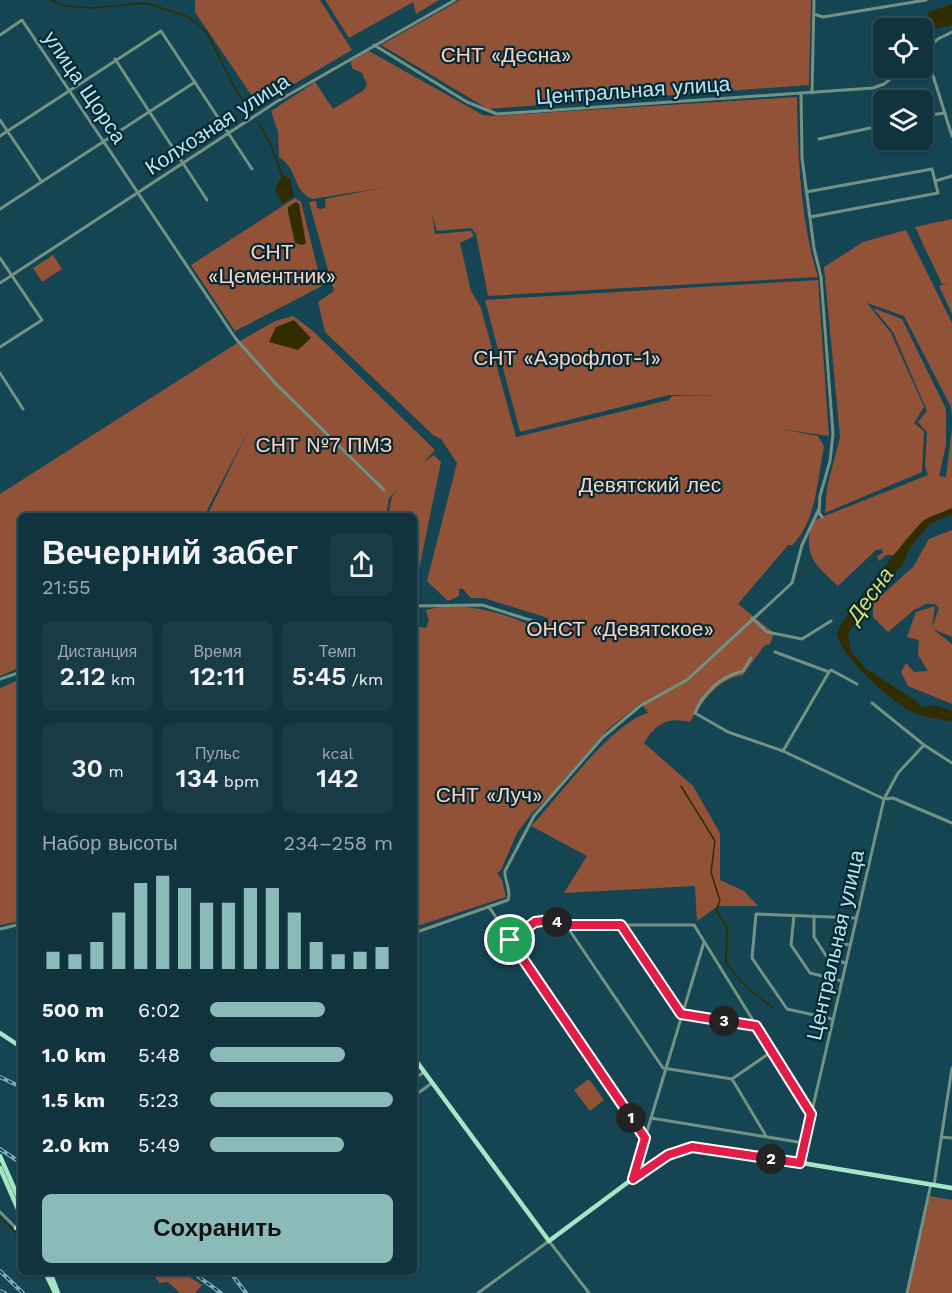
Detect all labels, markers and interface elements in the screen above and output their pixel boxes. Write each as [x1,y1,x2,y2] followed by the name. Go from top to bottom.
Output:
[873,18,933,150] map controls
[873,18,933,78] button: locate
[38,26,132,148] street label: улица Щорса
[441,42,571,67] park label: СНТ «Десна»
[140,68,294,180] street label: Колхозная улица
[535,71,731,109] street label: Центральная улица
[873,90,933,150] button: layers
[208,239,336,288] park label: СНТ «Цементник»
[473,345,661,370] park label: СНТ «Аэрофлот-1»
[256,432,392,457] park label: СНТ №7 ПМЗ
[579,472,721,497] park label: Девятский лес
[42,533,298,572] text: Вечерний забег
[330,533,393,596] button: share
[840,562,899,630] water label: Десна
[42,575,91,599] text: 21:55
[526,616,714,641] park label: ОНСТ «Девятское»
[58,642,137,661] text: Дистанция
[193,642,242,661] text: Время
[319,642,356,661] text: Темп
[60,661,106,691] text: 2.12
[190,661,245,691] text: 12:11
[292,661,346,691] text: 5:45
[106,670,135,689] text: km
[346,670,383,689] text: /km
[195,744,240,763] text: Пульс
[322,744,353,763] text: kcal
[71,753,103,783] text: 30
[103,762,124,781] text: m
[176,763,218,793] text: 134
[316,763,359,793] text: 142
[218,772,259,791] text: bpm
[436,782,542,807] park label: СНТ «Луч»
[42,831,178,855] text: Набор высоты
[283,831,393,855] text: 234–258 m
[801,847,869,1043] street label: Центральная улица
[542,907,572,937] pin: 4
[552,912,562,931] text: 4
[484,914,535,965] pin
[493,923,526,956] icon: arrive
[42,998,104,1022] text: 500 m
[138,998,180,1022] text: 6:02
[709,1006,739,1036] pin: 3
[719,1011,729,1030] text: 3
[42,1043,106,1067] text: 1.0 km
[138,1043,180,1067] text: 5:48
[42,1088,105,1112] text: 1.5 km
[138,1088,179,1112] text: 5:23
[616,1103,646,1133] pin: 1
[628,1108,634,1127] text: 1
[42,1133,109,1157] text: 2.0 km
[138,1133,180,1157] text: 5:49
[756,1144,786,1174] pin: 2
[766,1149,776,1168] text: 2
[42,1194,393,1263] button: Сохранить

